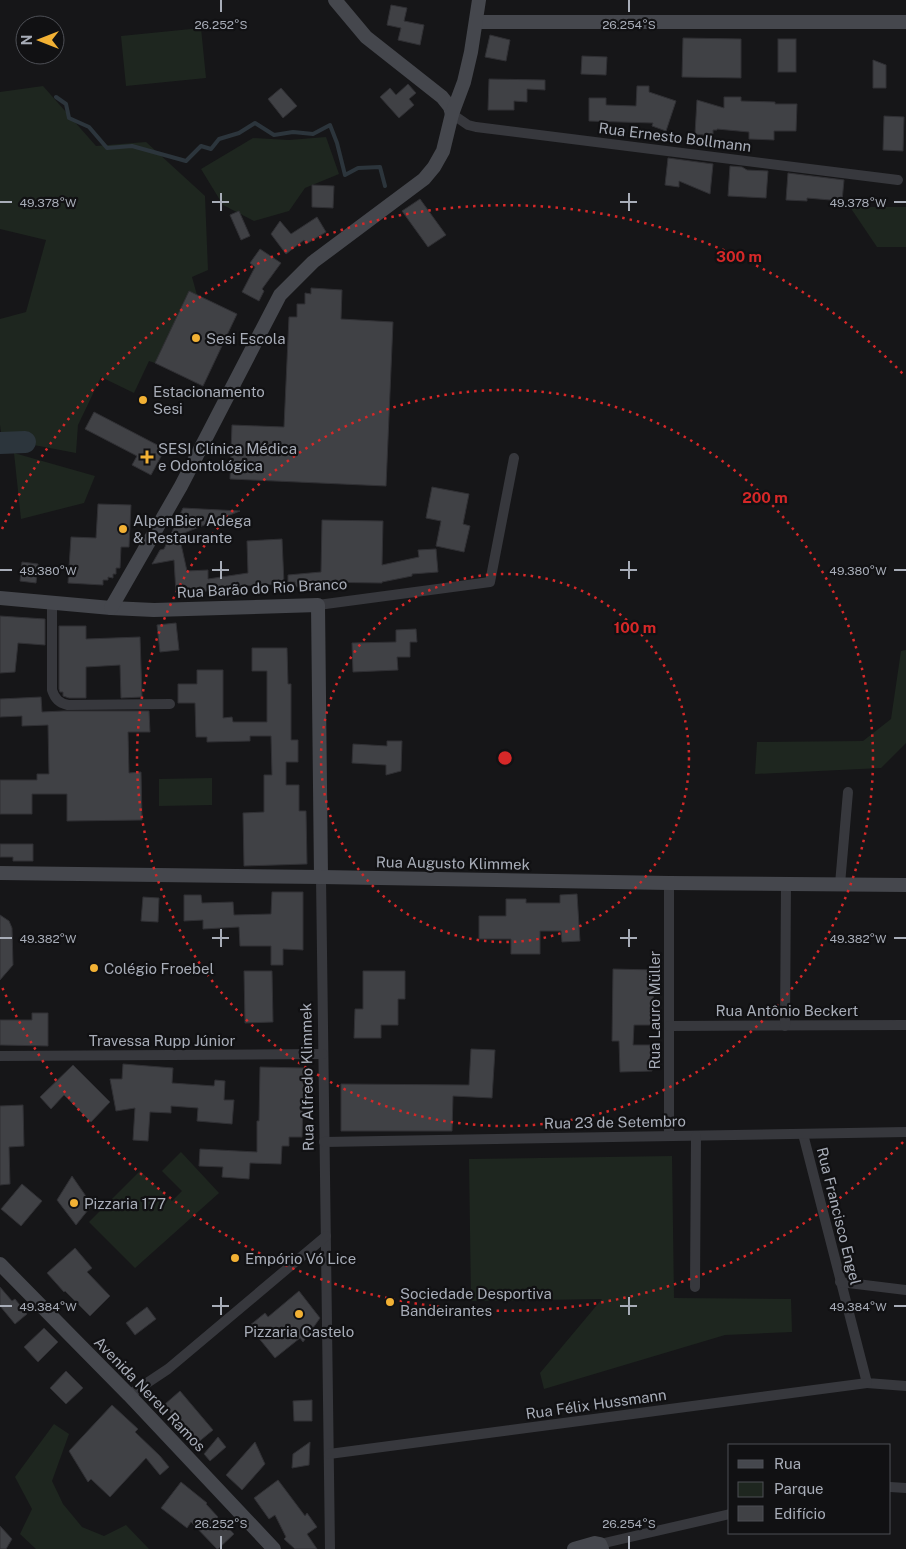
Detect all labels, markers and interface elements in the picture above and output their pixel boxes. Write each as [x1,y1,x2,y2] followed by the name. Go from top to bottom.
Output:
[15,15,65,65] north arrow
[194,18,248,32] text: 26.252°S
[602,18,656,32] text: 26.254°S
[19,35,35,45] text: N
[598,119,752,155] street label: Rua Ernesto Bollmann
[20,196,77,210] text: 49.378°W
[830,196,887,210] text: 49.378°W
[716,248,762,265] text: 300 m
[206,330,286,347] place label: Sesi Escola
[190,332,202,344] marker: Sesi Escola
[153,383,265,417] place label: Estacionamento Sesi
[137,394,149,406] marker: Estacionamento Sesi
[158,440,297,474] place label: SESI Clínica Médica e Odontológica
[140,450,154,464] marker: SESI Clínica Médica e Odontológica
[742,489,788,506] text: 200 m
[133,512,251,546] place label: AlpenBier Adega & Restaurante
[117,523,129,535] marker: AlpenBier Adega & Restaurante
[19,564,77,578] text: 49.380°W
[829,564,887,578] text: 49.380°W
[176,575,348,601] street label: Rua Barão do Rio Branco
[614,619,656,636] text: 100 m
[496,749,514,767] centre of rings
[376,853,530,873] street label: Rua Augusto Klimmek
[19,932,77,946] text: 49.382°W
[829,932,887,946] text: 49.382°W
[646,950,663,1069] street label: Rua Lauro Müller
[104,960,214,977] place label: Colégio Froebel
[88,962,100,974] marker: Colégio Froebel
[716,1002,859,1019] street label: Rua Antônio Beckert
[297,1003,317,1151] street label: Rua Alfredo Klimmek
[89,1032,235,1049] street label: Travessa Rupp Júnior
[544,1112,686,1132] street label: Rua 23 de Setembro
[814,1145,864,1287] street label: Rua Francisco Engel
[84,1195,166,1212] place label: Pizzaria 177
[68,1197,80,1209] marker: Pizzaria 177
[245,1250,356,1267] place label: Empório Vó Lice
[229,1252,241,1264] marker: Empório Vó Lice
[400,1285,552,1319] place label: Sociedade Desportiva Bandeirantes
[384,1296,396,1308] marker: Sociedade Desportiva Bandeirantes
[19,1300,77,1314] text: 49.384°W
[829,1300,887,1314] text: 49.384°W
[293,1308,305,1320] marker: Pizzaria Castelo
[244,1323,354,1340] place label: Pizzaria Castelo
[91,1333,209,1455] street label: Avenida Nereu Ramos
[524,1386,668,1422] street label: Rua Félix Hussmann
[728,1444,891,1534] legend
[774,1455,801,1472] text: Rua
[774,1480,824,1497] text: Parque
[774,1505,826,1522] text: Edifício
[194,1517,248,1531] text: 26.252°S
[602,1517,656,1531] text: 26.254°S

